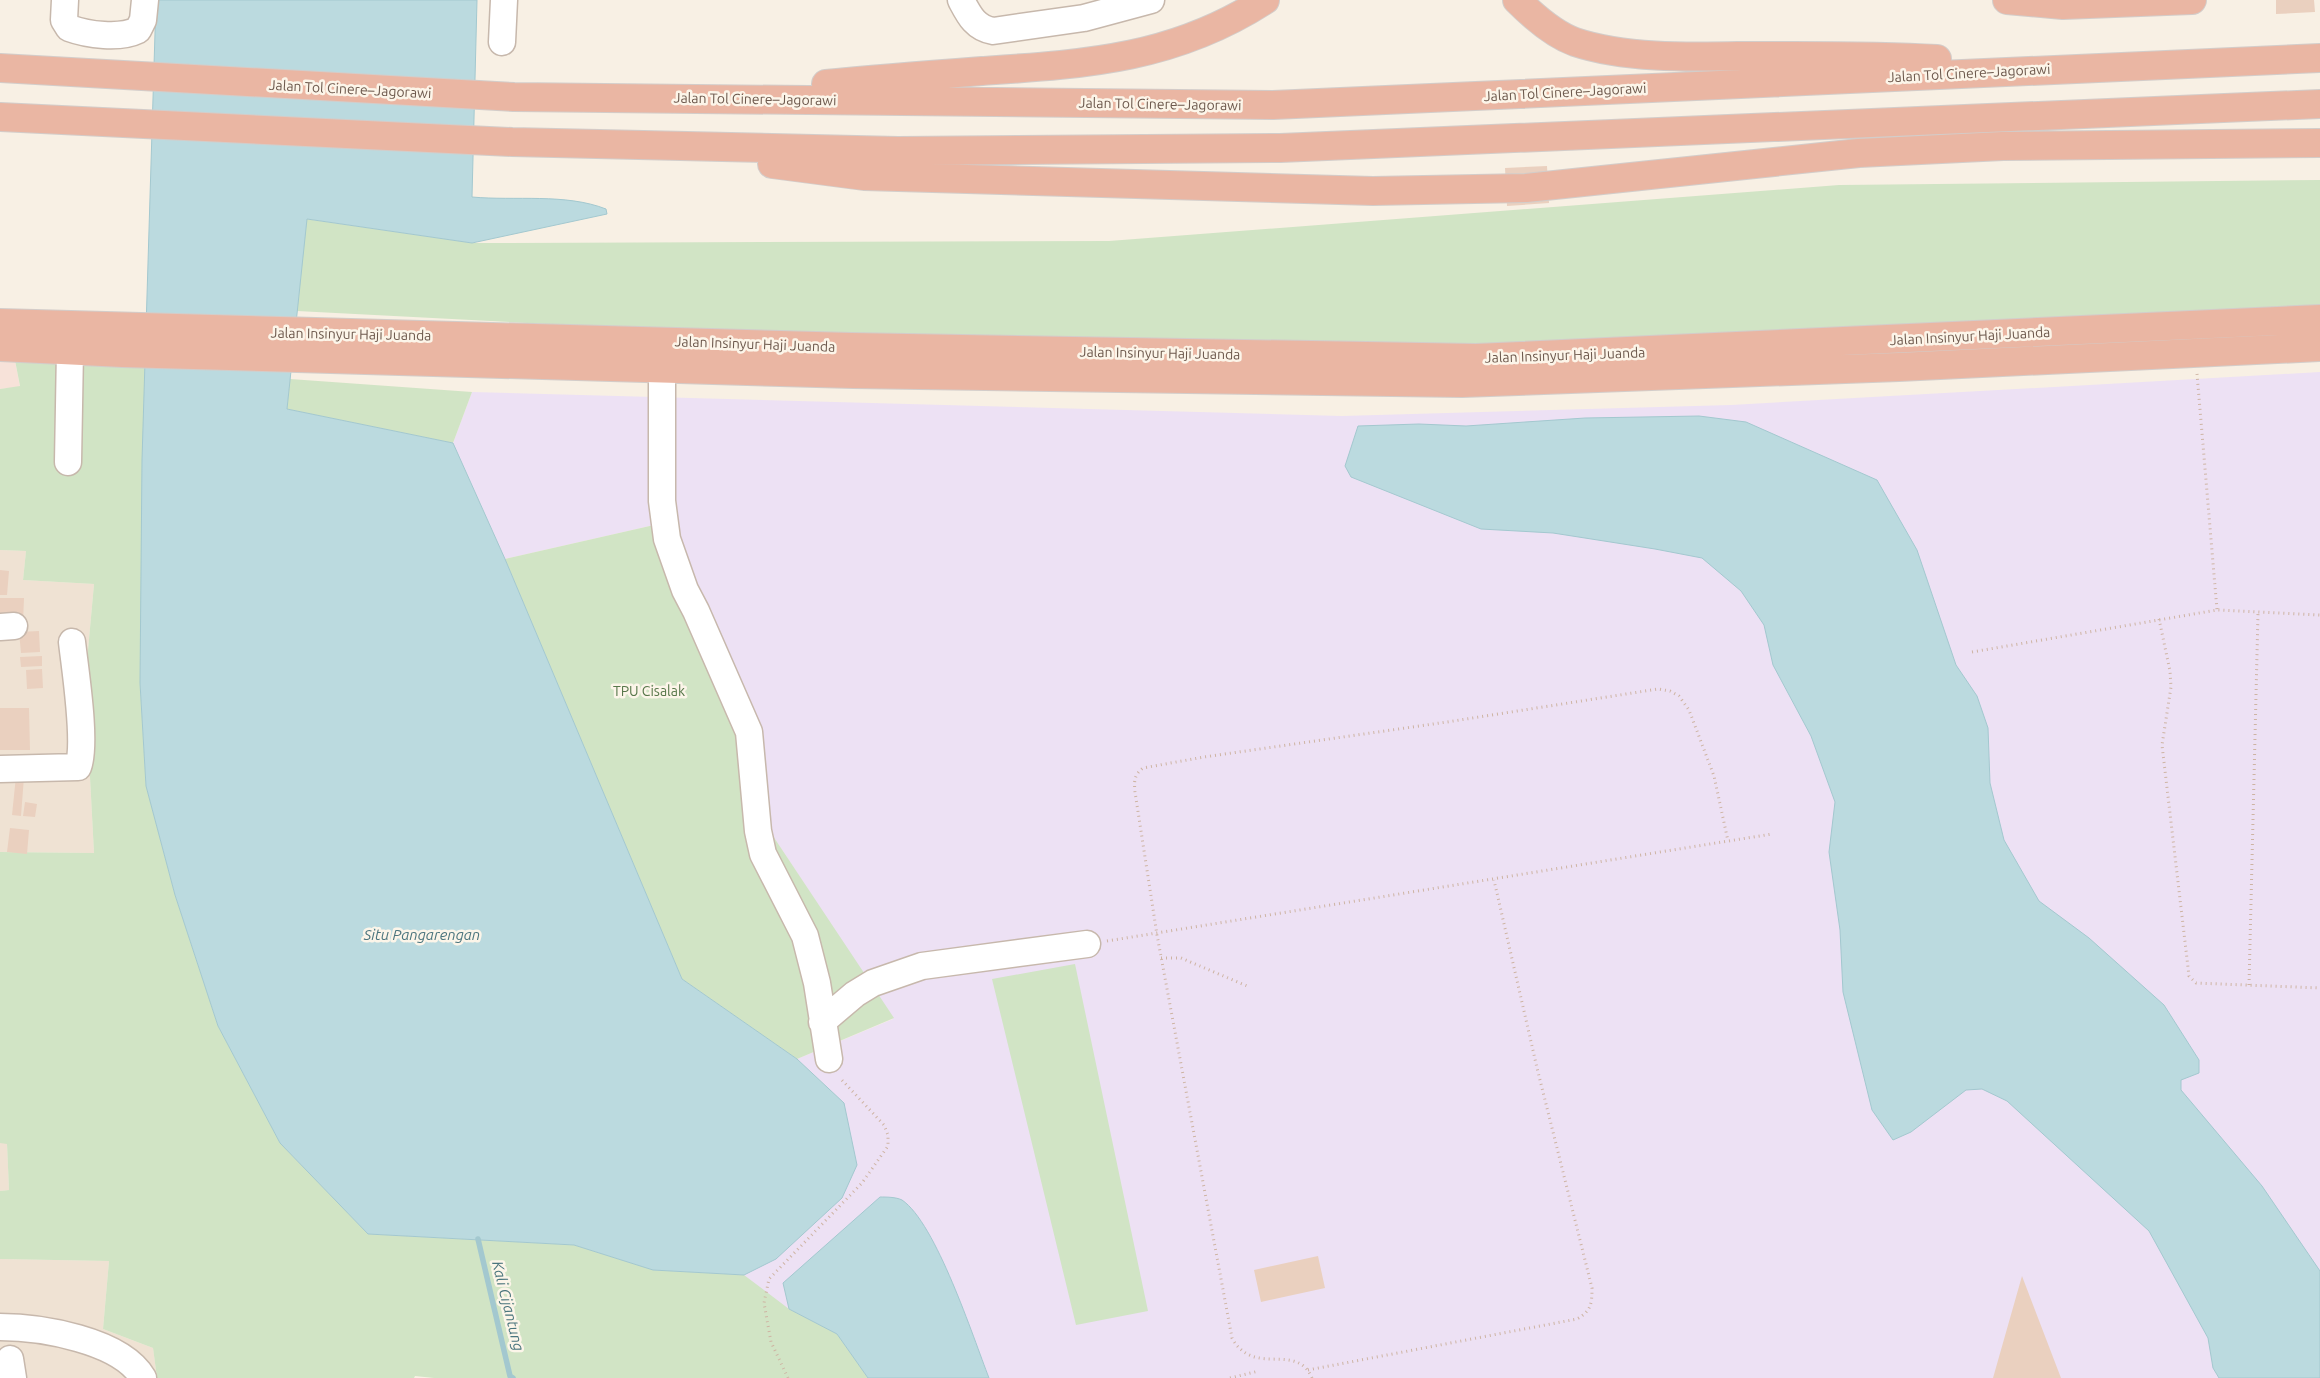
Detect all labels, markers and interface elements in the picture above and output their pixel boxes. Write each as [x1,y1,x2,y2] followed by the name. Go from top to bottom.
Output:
[1887,61,2051,85] street label: Jalan Tol Cinere–Jagorawi
[268,77,432,101] street label: Jalan Tol Cinere–Jagorawi
[1483,80,1647,104] street label: Jalan Tol Cinere–Jagorawi
[673,90,837,108] street label: Jalan Tol Cinere–Jagorawi
[1078,95,1242,113] street label: Jalan Tol Cinere–Jagorawi
[1889,324,2051,348] street label: Jalan Insinyur Haji Juanda
[270,325,432,343] street label: Jalan Insinyur Haji Juanda
[674,333,836,355] street label: Jalan Insinyur Haji Juanda
[1079,344,1241,362] street label: Jalan Insinyur Haji Juanda
[1484,344,1646,366] street label: Jalan Insinyur Haji Juanda
[613,683,685,699] park label: TPU Cisalak
[363,926,480,943] water label: Situ Pangarengan
[489,1259,528,1353] water label: Kali Cijantung

